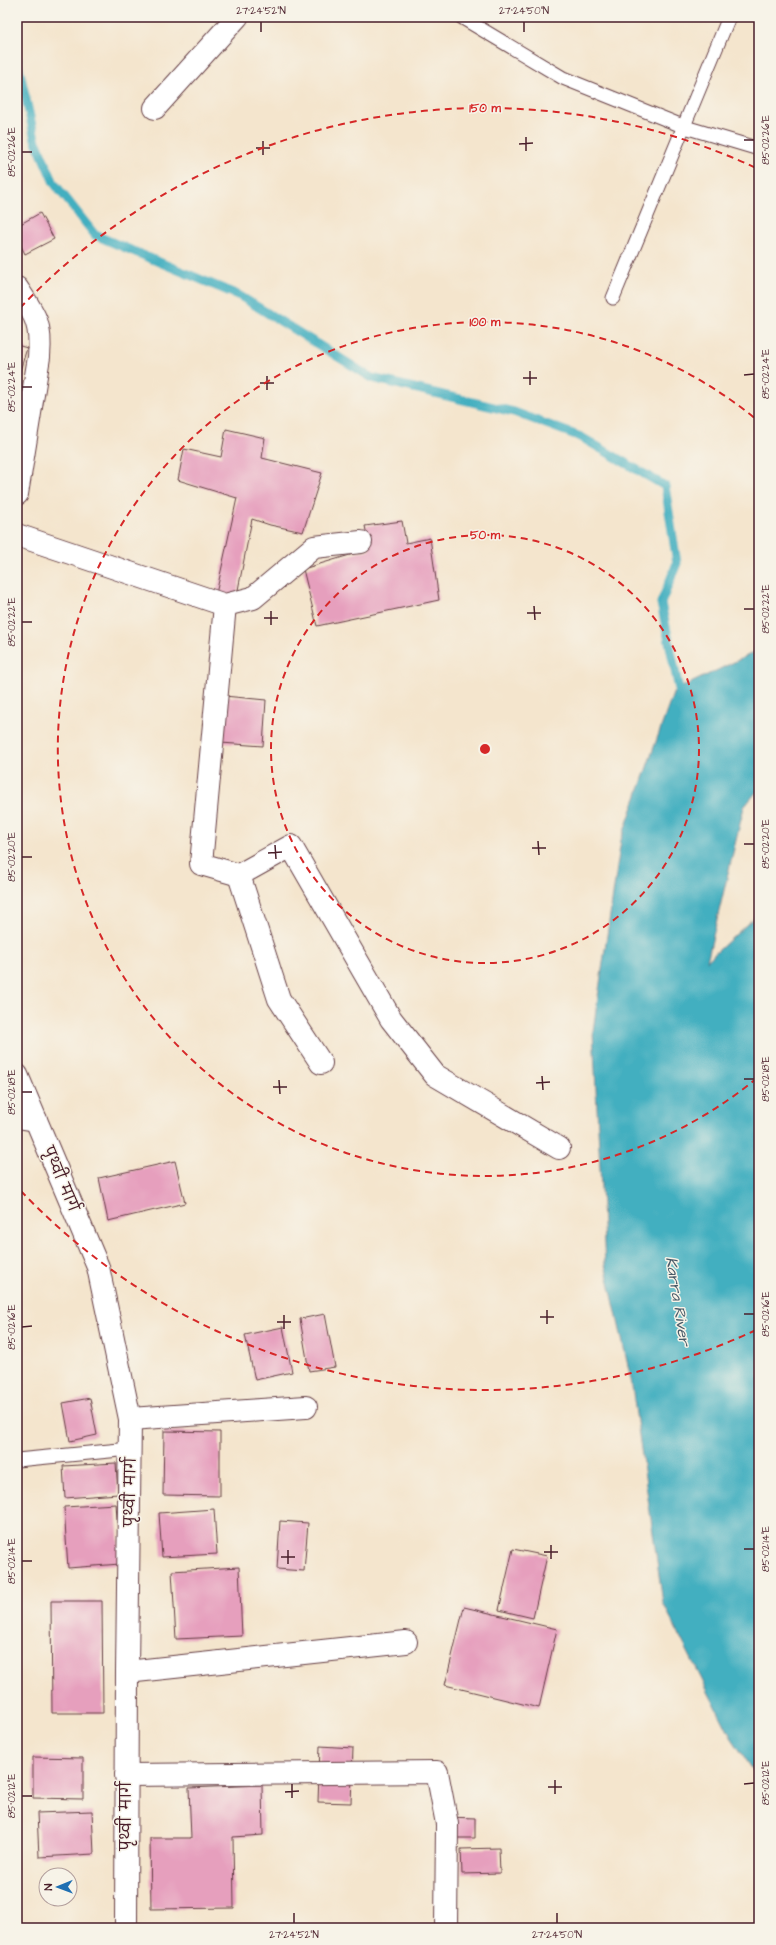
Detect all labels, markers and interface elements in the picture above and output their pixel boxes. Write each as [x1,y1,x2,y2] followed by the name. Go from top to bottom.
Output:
[236,4,286,18] text: 27°24'52"N
[499,4,549,18] text: 27°24'50"N
[469,100,502,117] text: 150 m
[759,115,773,165] text: 85°02'26"E
[5,127,19,177] text: 85°02'26"E
[470,314,501,331] text: 100 m
[759,349,773,399] text: 85°02'24"E
[5,362,19,412] text: 85°02'24"E
[470,527,501,544] text: 50 m
[759,584,773,634] text: 85°02'22"E
[5,597,19,647] text: 85°02'22"E
[478,742,492,756] centre of rings
[759,819,773,869] text: 85°02'20"E
[5,832,19,882] text: 85°02'20"E
[759,1056,773,1102] text: 85°02'18"E
[5,1069,19,1115] text: 85°02'18"E
[36,1142,86,1216] street label: पृथ्वी मार्ग
[660,1255,696,1349] water label: Karra River
[759,1291,773,1337] text: 85°02'16"E
[5,1304,19,1350] text: 85°02'16"E
[117,1457,143,1528] street label: पृथ्वी मार्ग
[759,1526,773,1572] text: 85°02'14"E
[5,1538,19,1584] text: 85°02'14"E
[759,1761,773,1805] text: 85°02'12"E
[5,1774,19,1818] text: 85°02'12"E
[114,1781,138,1852] street label: पृथ्वी मार्ग
[38,1867,78,1907] north arrow
[41,1883,56,1891] text: N
[269,1928,319,1942] text: 27°24'52"N
[532,1928,582,1942] text: 27°24'50"N

